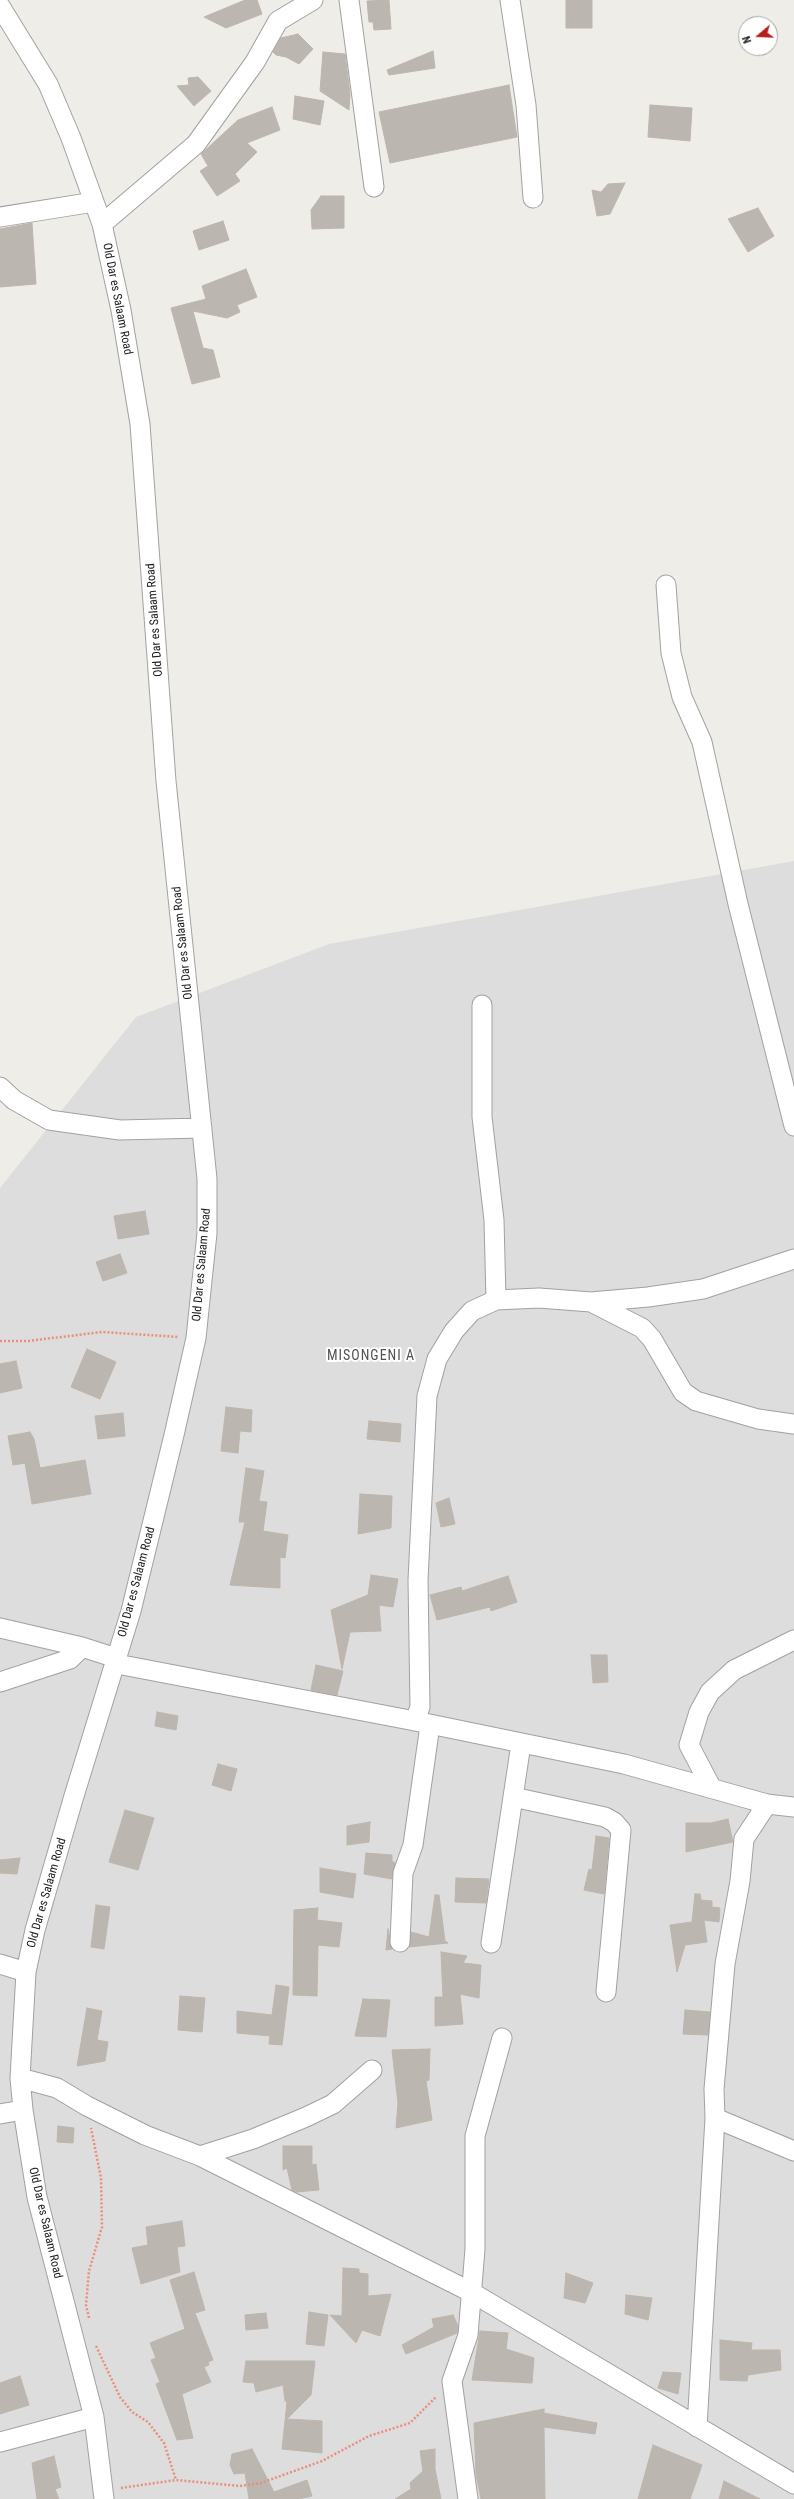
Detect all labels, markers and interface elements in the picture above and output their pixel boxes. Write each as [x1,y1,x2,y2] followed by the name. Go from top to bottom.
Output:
[738,16,778,56] north arrow
[740,34,754,45] text: N
[99,242,135,356] street label: Old Dar es Salaam Road
[144,563,166,677] street label: Old Dar es Salaam Road
[170,886,196,1000] street label: Old Dar es Salaam Road
[190,1208,214,1322] street label: Old Dar es Salaam Road
[327,1348,415,1364] district label: MISONGENI A
[115,1525,159,1639] street label: Old Dar es Salaam Road
[24,1836,70,1950] street label: Old Dar es Salaam Road
[25,2166,65,2280] street label: Old Dar es Salaam Road

